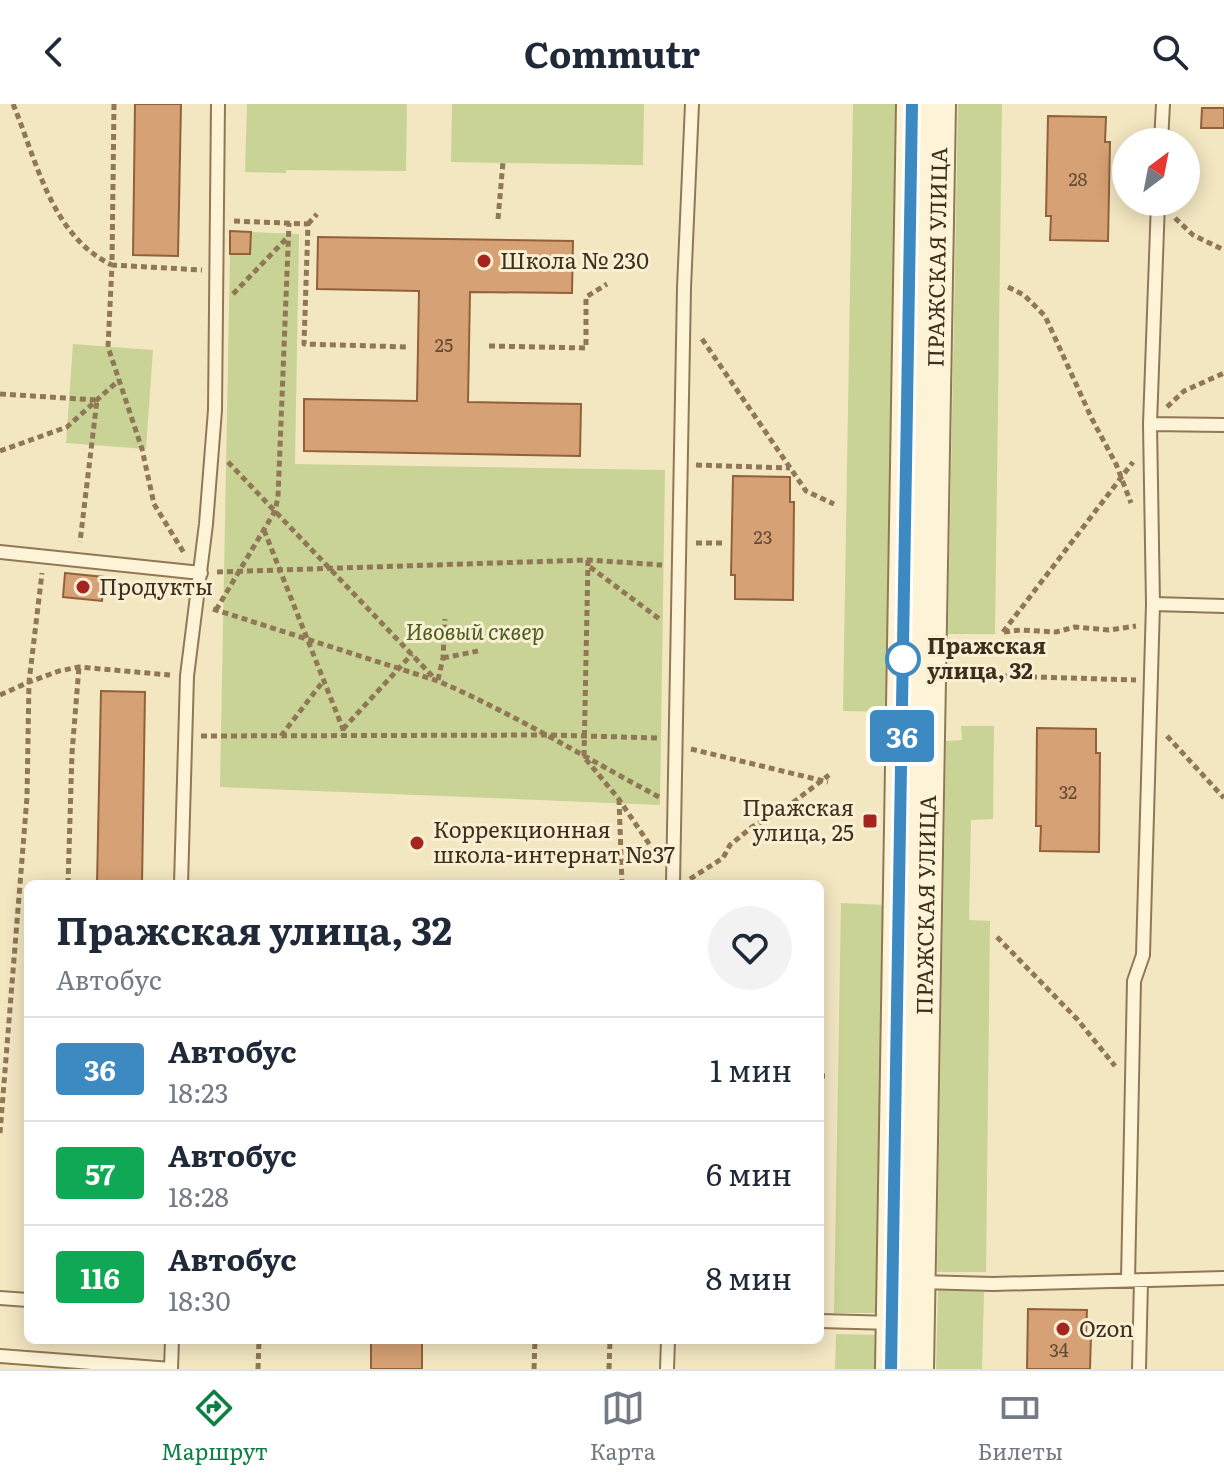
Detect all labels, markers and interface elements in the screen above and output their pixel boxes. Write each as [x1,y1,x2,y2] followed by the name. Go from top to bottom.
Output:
[524,26,700,79] text: Commutr
[32,30,76,74] icon: back
[1148,30,1192,74] icon: search
[1112,128,1200,216] north arrow
[1112,128,1200,216] map controls
[917,147,954,368] street label: ПРАЖСКАЯ УЛИЦА
[1068,165,1088,192] house number: 28
[500,243,649,276] place label: Школа № 230
[475,252,493,270] marker: Школа № 230
[435,331,453,358] house number: 25
[754,523,772,550] house number: 23
[99,569,213,602] place label: Продукты
[74,578,92,596] marker: Продукты
[406,614,544,647] park label: Ивовый сквер
[927,628,1046,686] place label: Пражская улица, 32
[886,642,920,676] marker: Пражская улица, 32
[866,710,938,762] line badge: 36
[886,715,918,757] text: 36
[1059,778,1077,805] house number: 32
[742,790,854,848] place label: Пражская улица, 25
[906,795,943,1015] street label: ПРАЖСКАЯ УЛИЦА
[433,812,675,870] place label: Коррекционная школа-интернат №37
[861,812,879,830] marker: Пражская улица, 25
[408,834,426,852] marker: Коррекционная школа-интернат №37
[56,900,452,957] text: Пражская улица, 32
[708,906,792,990] button: heart
[56,959,162,998] text: Автобус
[168,1028,297,1072] text: Автобус
[710,1047,792,1091] text: 1 мин
[84,1048,116,1090] text: 36
[168,1072,229,1111] text: 18:23
[168,1132,297,1176] text: Автобус
[706,1151,792,1195] text: 6 мин
[85,1152,115,1194] text: 57
[168,1176,229,1215] text: 18:28
[168,1236,297,1280] text: Автобус
[706,1255,792,1299] text: 8 мин
[80,1256,120,1298] text: 116
[168,1280,230,1319] text: 18:30
[1079,1311,1134,1344] place label: Ozon
[1054,1320,1072,1338] marker: Ozon
[1049,1336,1069,1363] house number: 34
[161,1386,268,1467] tab: Маршрут
[590,1386,656,1467] tab: Карта
[977,1386,1063,1467] tab: Билеты

